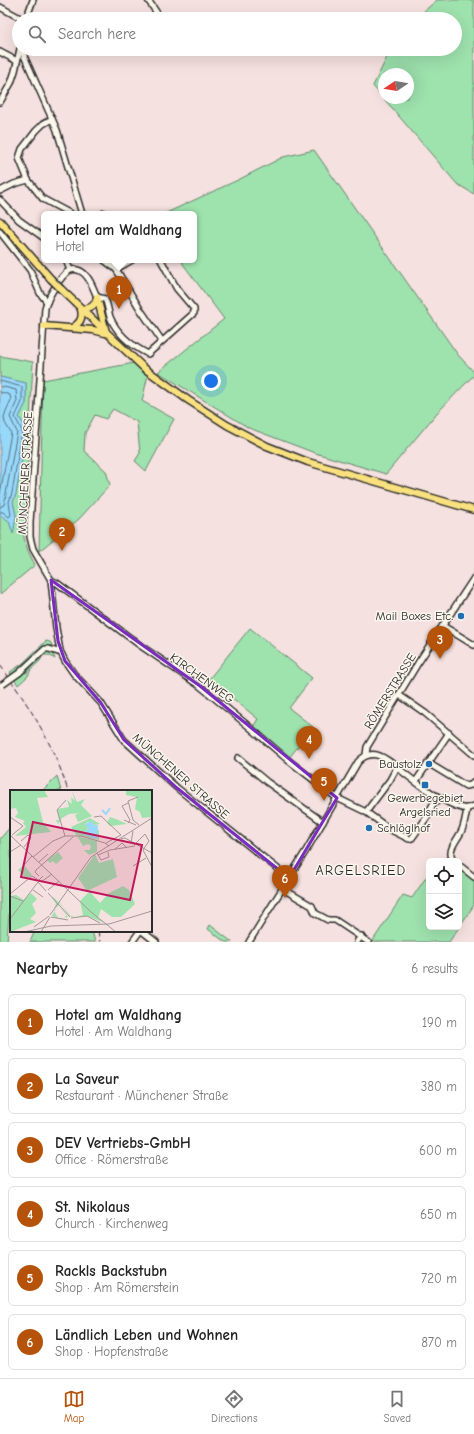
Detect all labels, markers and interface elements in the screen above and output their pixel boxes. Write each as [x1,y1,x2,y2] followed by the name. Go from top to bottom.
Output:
[12,12,462,56] search box
[26,23,48,45] icon: search
[58,25,136,43] text: Search here
[378,68,414,104] north arrow
[41,211,197,263] popup
[56,221,182,239] text: Hotel am Waldhang
[56,239,84,254] text: Hotel
[106,276,132,309] pin: 1
[201,371,221,391] your location
[15,411,35,535] street label: MÜNCHENER STRASSE
[49,518,75,551] pin: 2
[376,609,453,623] place label: Mail Boxes Etc.
[456,611,466,621] marker: Mail Boxes Etc.
[427,626,453,659] pin: 3
[167,650,237,706] street label: KIRCHENWEG
[361,650,419,732] street label: RÖMERSTRASSE
[296,726,322,759] pin: 4
[130,730,232,822] street label: MÜNCHENER STRASSE
[379,757,422,771] place label: Baustolz
[424,759,434,769] marker: Baustolz
[311,768,337,801] pin: 5
[420,780,430,790] marker: Gewerbegebiet Argelsried
[10,790,152,932] inset map
[387,791,463,819] place label: Gewerbegebiet Argelsried
[377,821,431,835] place label: Schlöglhof
[364,823,374,833] marker: Schlöglhof
[426,858,462,930] map controls
[426,858,462,894] button: locate
[316,862,406,879] district label: ARGELSRIED
[272,865,298,898] pin: 6
[426,894,462,930] button: layers
[16,959,67,978] text: Nearby
[411,961,458,976] text: 6 results
[55,1006,182,1024] text: Hotel am Waldhang
[27,1015,33,1030] text: 1
[422,1015,457,1030] text: 190 m
[55,1024,172,1039] text: Hotel · Am Waldhang
[55,1070,119,1088] text: La Saveur
[27,1079,33,1094] text: 2
[421,1079,457,1094] text: 380 m
[55,1088,228,1103] text: Restaurant · Münchener Straße
[55,1134,191,1152] text: DEV Vertriebs-GmbH
[27,1143,33,1158] text: 3
[419,1143,457,1158] text: 600 m
[55,1152,168,1167] text: Office · Römerstraße
[55,1198,130,1216] text: St. Nikolaus
[27,1207,33,1222] text: 4
[420,1207,457,1222] text: 650 m
[55,1216,168,1231] text: Church · Kirchenweg
[55,1262,167,1280] text: Rackls Backstubn
[27,1271,33,1286] text: 5
[421,1271,457,1286] text: 720 m
[55,1280,179,1295] text: Shop · Am Römerstein
[55,1326,238,1344] text: Ländlich Leben und Wohnen
[27,1335,33,1350] text: 6
[421,1335,457,1350] text: 870 m
[55,1344,168,1359] text: Shop · Hopfenstraße
[63,1388,85,1425] tab: Map
[211,1388,258,1425] tab: Directions
[384,1388,411,1425] tab: Saved

